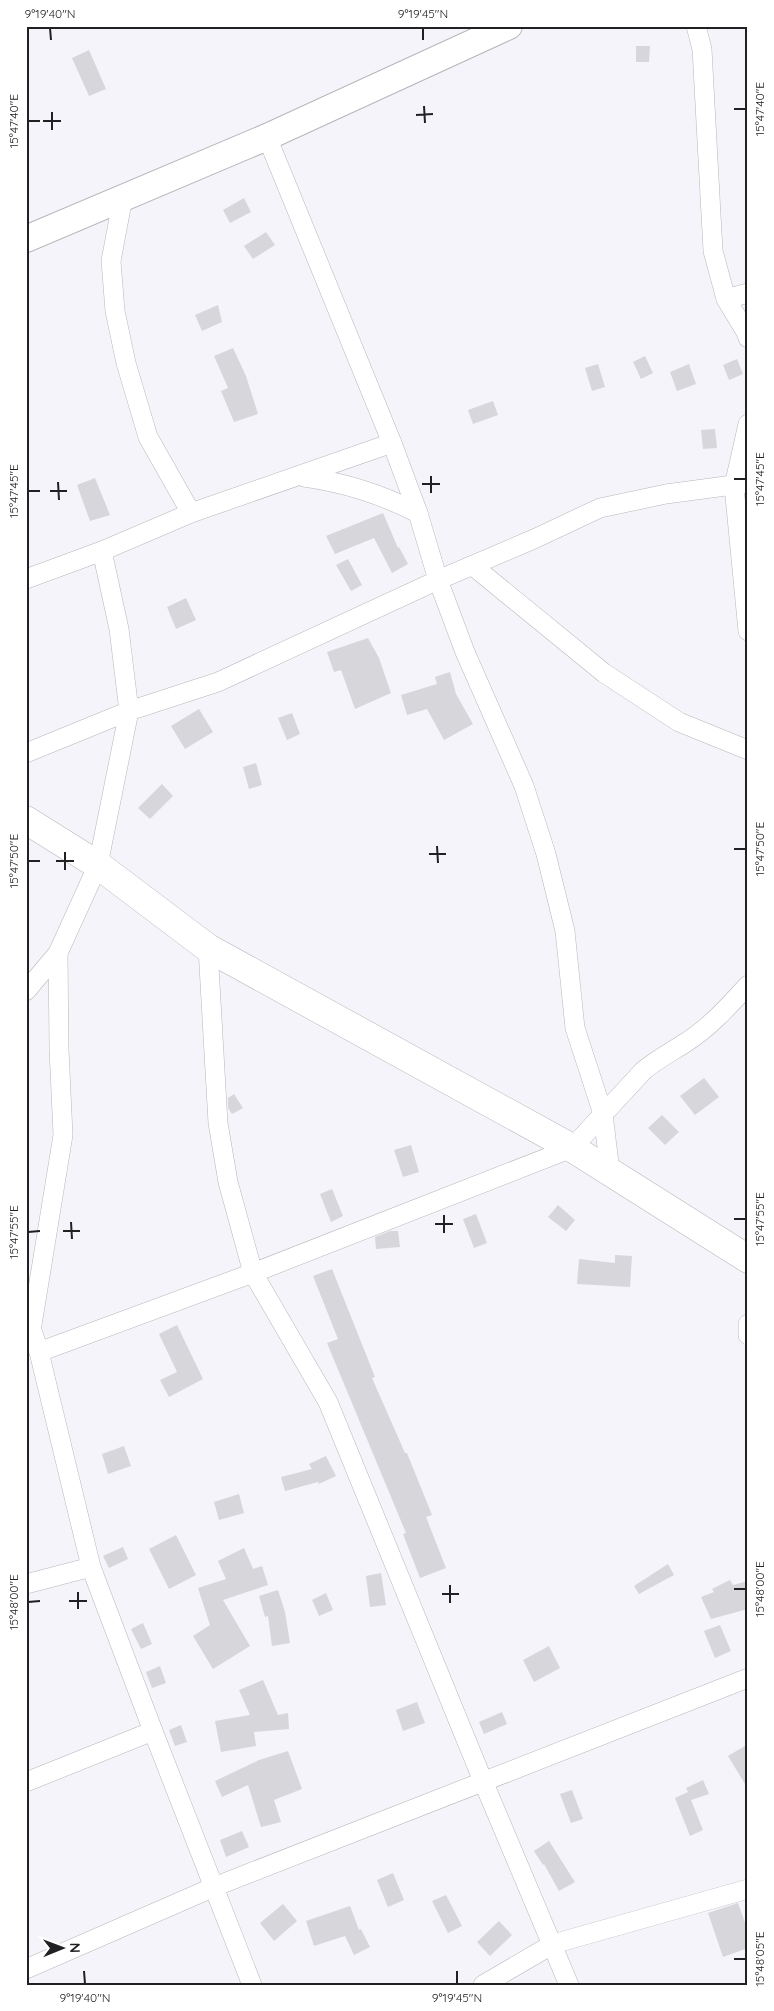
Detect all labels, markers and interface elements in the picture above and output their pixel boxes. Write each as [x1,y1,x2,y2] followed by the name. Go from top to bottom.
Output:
[25,6,75,21] text: 9°19'40"N
[398,6,448,21] text: 9°19'45"N
[752,82,767,136] text: 15°47'40"E
[6,94,21,148] text: 15°47'40"E
[752,452,767,506] text: 15°47'45"E
[6,464,21,518] text: 15°47'45"E
[752,822,767,876] text: 15°47'50"E
[6,834,21,888] text: 15°47'50"E
[752,1192,767,1246] text: 15°47'55"E
[6,1205,21,1259] text: 15°47'55"E
[752,1561,767,1617] text: 15°48'00"E
[6,1574,21,1630] text: 15°48'00"E
[38,1924,88,1974] north arrow
[752,1931,767,1987] text: 15°48'05"E
[66,1942,84,1953] text: N
[60,1990,110,2005] text: 9°19'40"N
[432,1990,482,2005] text: 9°19'45"N

